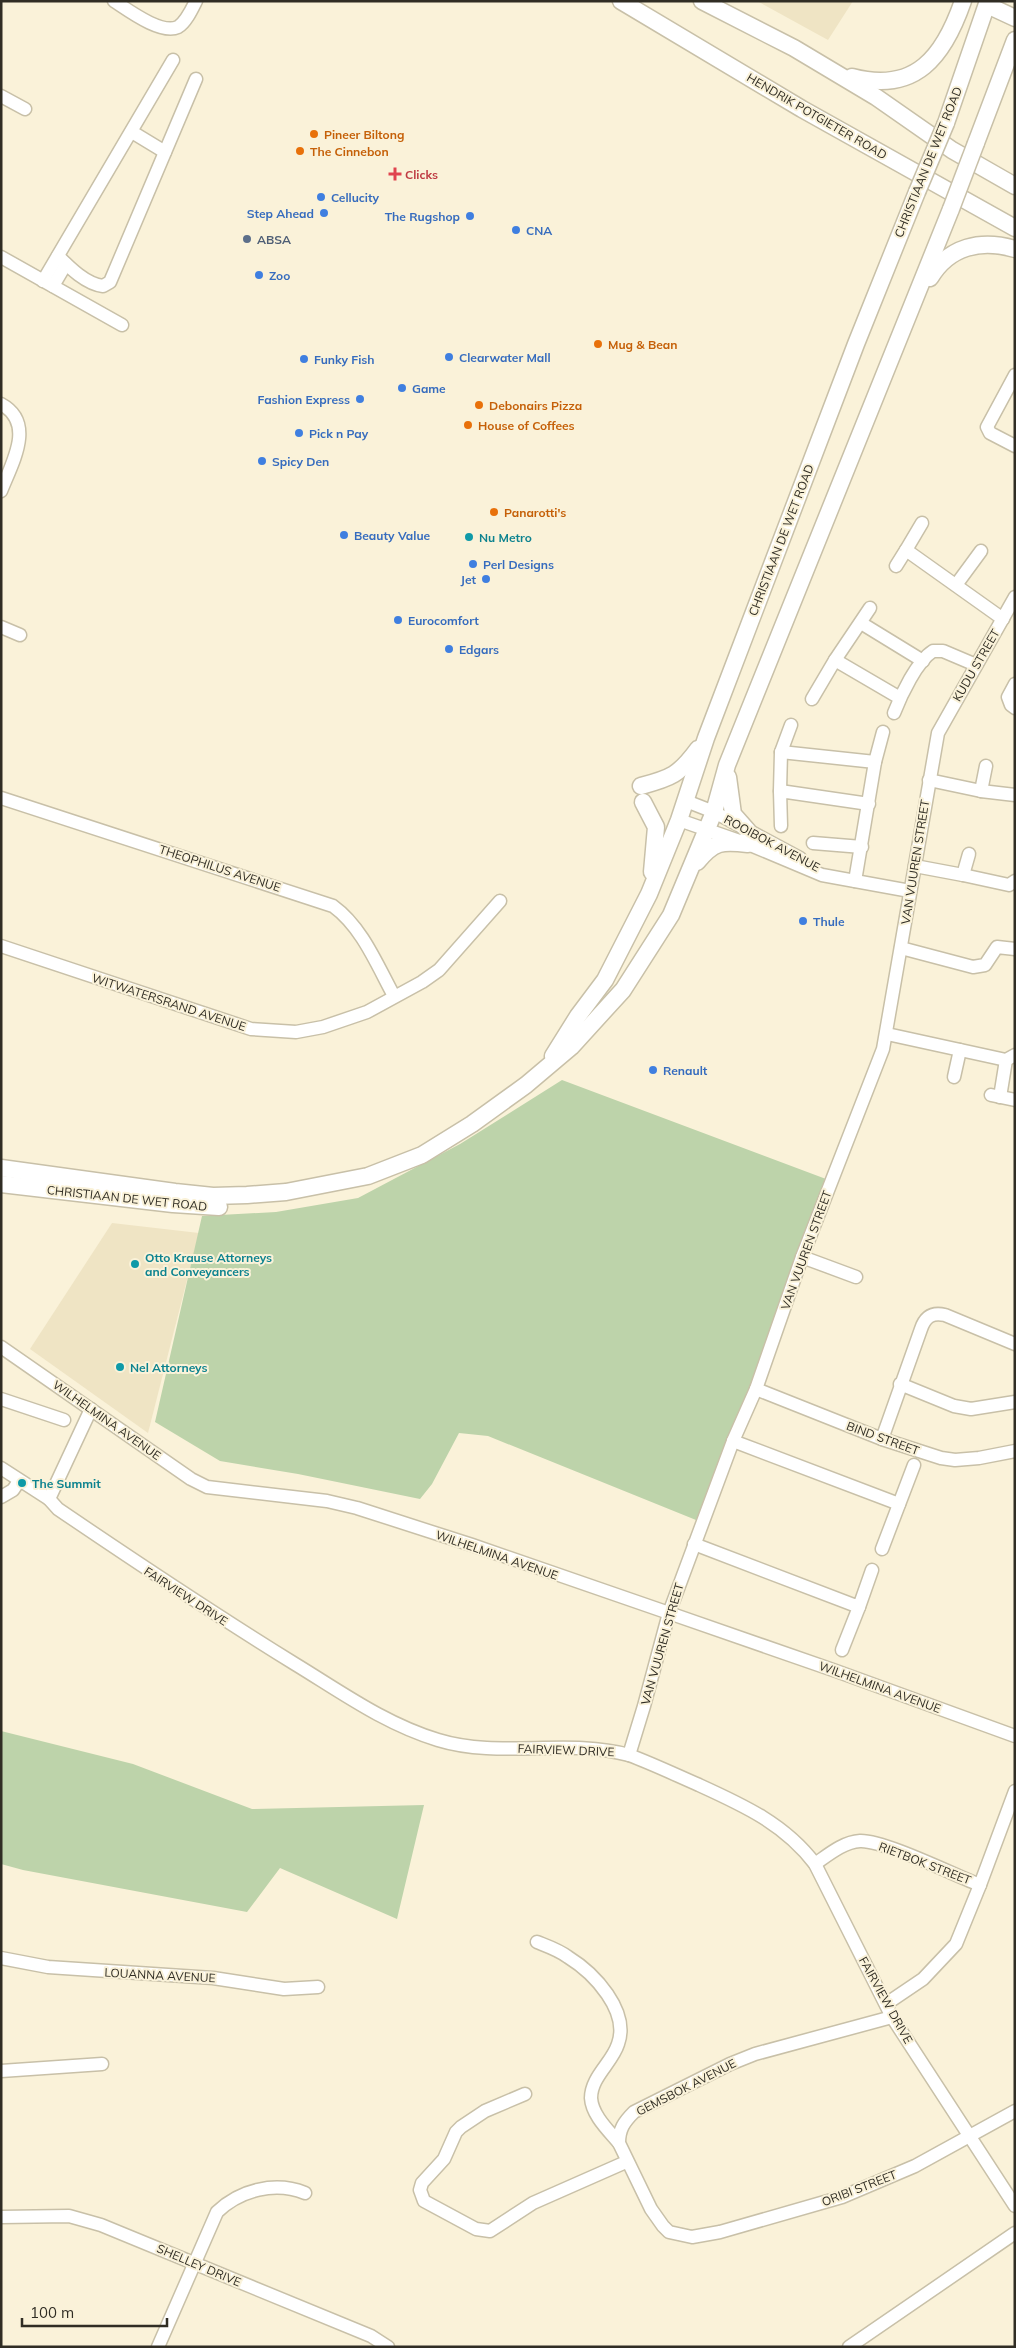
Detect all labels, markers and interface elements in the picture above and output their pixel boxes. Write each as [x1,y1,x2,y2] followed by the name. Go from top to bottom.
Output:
[744,70,890,162] street label: HENDRIK POTGIETER ROAD
[891,84,965,240] street label: CHRISTIAAN DE WET ROAD
[324,127,404,142] place label: Pineer Biltong
[308,128,320,140] marker: Pineer Biltong
[310,144,389,159] place label: The Cinnebon
[294,145,306,157] marker: The Cinnebon
[405,167,438,182] place label: Clicks
[389,168,401,180] marker: Clicks
[331,190,380,205] place label: Cellucity
[315,191,327,203] marker: Cellucity
[247,206,314,221] place label: Step Ahead
[318,207,330,219] marker: Step Ahead
[385,209,460,224] place label: The Rugshop
[464,210,476,222] marker: The Rugshop
[526,223,552,238] place label: CNA
[510,224,522,236] marker: CNA
[257,232,291,247] place label: ABSA
[241,233,253,245] marker: ABSA
[269,268,290,283] place label: Zoo
[253,269,265,281] marker: Zoo
[608,337,677,352] place label: Mug & Bean
[592,338,604,350] marker: Mug & Bean
[459,350,551,365] place label: Clearwater Mall
[443,351,455,363] marker: Clearwater Mall
[314,352,375,367] place label: Funky Fish
[298,353,310,365] marker: Funky Fish
[412,381,446,396] place label: Game
[396,382,408,394] marker: Game
[258,392,350,407] place label: Fashion Express
[354,393,366,405] marker: Fashion Express
[489,398,582,413] place label: Debonairs Pizza
[473,399,485,411] marker: Debonairs Pizza
[478,418,575,433] place label: House of Coffees
[462,419,474,431] marker: House of Coffees
[309,426,369,441] place label: Pick n Pay
[293,427,305,439] marker: Pick n Pay
[272,454,329,469] place label: Spicy Den
[256,455,268,467] marker: Spicy Den
[745,462,817,618] street label: CHRISTIAAN DE WET ROAD
[504,505,566,520] place label: Panarotti's
[488,506,500,518] marker: Panarotti's
[354,528,431,543] place label: Beauty Value
[338,529,350,541] marker: Beauty Value
[479,530,532,545] place label: Nu Metro
[463,531,475,543] marker: Nu Metro
[483,557,554,572] place label: Perl Designs
[467,558,479,570] marker: Perl Designs
[461,572,476,587] place label: Jet
[480,573,492,585] marker: Jet
[408,613,479,628] place label: Eurocomfort
[392,614,404,626] marker: Eurocomfort
[949,625,1003,704] street label: KUDU STREET
[459,642,499,657] place label: Edgars
[443,643,455,655] marker: Edgars
[898,798,932,925] street label: VAN VUUREN STREET
[721,811,823,875] street label: ROOIBOK AVENUE
[157,841,283,895] street label: THEOPHILUS AVENUE
[813,914,845,929] place label: Thule
[797,915,809,927] marker: Thule
[90,970,248,1034] street label: WITWATERSRAND AVENUE
[663,1063,708,1078] place label: Renault
[647,1064,659,1076] marker: Renault
[46,1182,208,1214] street label: CHRISTIAAN DE WET ROAD
[777,1188,835,1312] street label: VAN VUUREN STREET
[145,1250,272,1279] place label: Otto Krause Attorneys and Conveyancers
[129,1258,141,1270] marker: Otto Krause Attorneys and Conveyancers
[130,1360,208,1375] place label: Nel Attorneys
[114,1361,126,1373] marker: Nel Attorneys
[50,1377,164,1463] street label: WILHELMINA AVENUE
[845,1418,922,1458] street label: BIND STREET
[32,1476,101,1491] place label: The Summit
[16,1477,28,1489] marker: The Summit
[434,1527,560,1583] street label: WILHELMINA AVENUE
[141,1563,231,1629] street label: FAIRVIEW DRIVE
[637,1581,687,1707] street label: VAN VUUREN STREET
[817,1658,943,1716] street label: WILHELMINA AVENUE
[517,1741,615,1759] street label: FAIRVIEW DRIVE
[877,1838,974,1888] street label: RIETBOK STREET
[856,1954,916,2046] street label: FAIRVIEW DRIVE
[104,1965,216,1985] street label: LOUANNA AVENUE
[634,2055,738,2119] street label: GEMSBOK AVENUE
[819,2167,899,2209] street label: ORIBI STREET
[155,2241,243,2289] street label: SHELLEY DRIVE
[22,2296,168,2328] scale bar
[30,2303,74,2322] text: 100 m

